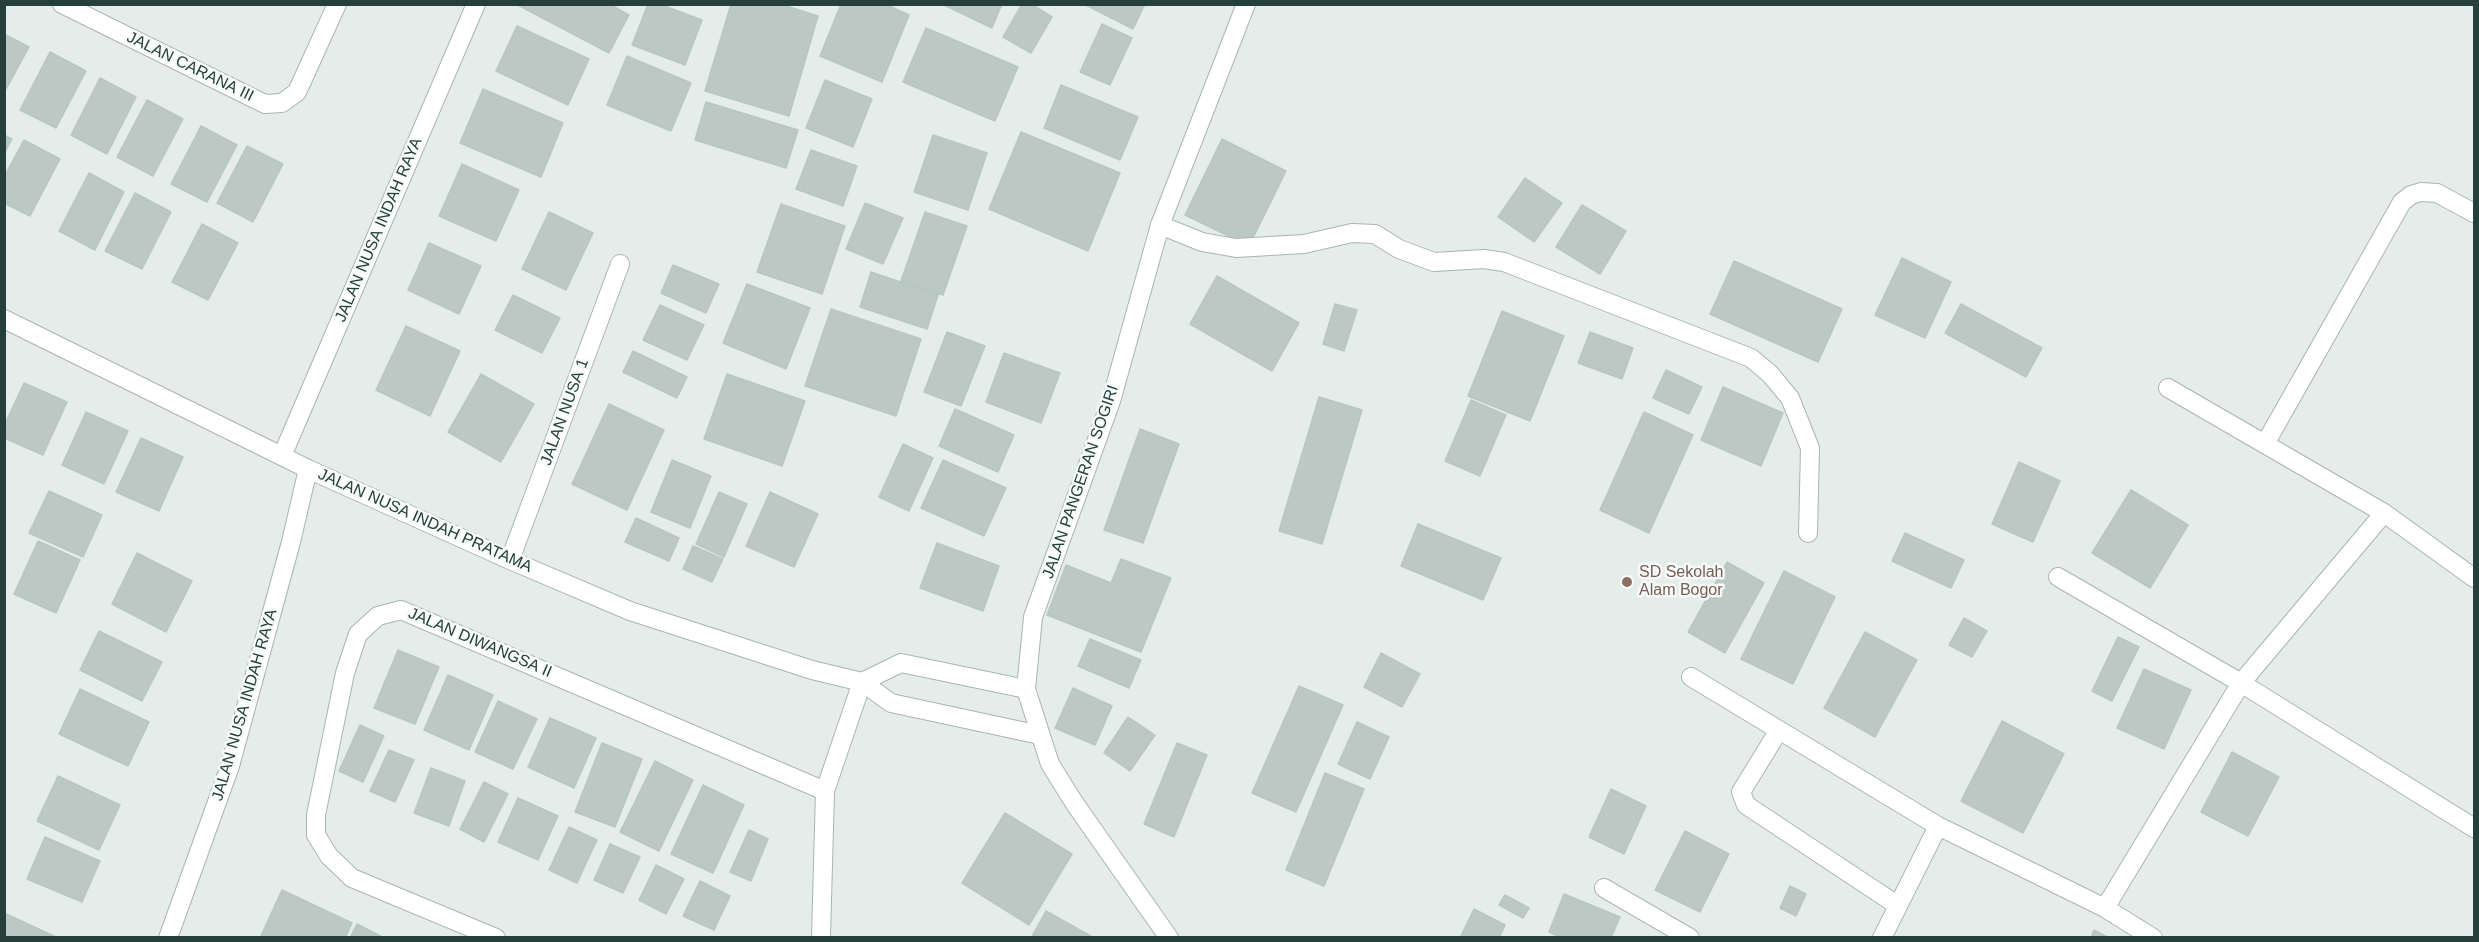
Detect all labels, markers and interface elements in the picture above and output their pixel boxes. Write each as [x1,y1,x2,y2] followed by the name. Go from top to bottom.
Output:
[123,28,257,106] street label: JALAN CARANA III
[331,135,427,325] street label: JALAN NUSA INDAH RAYA
[537,356,593,468] street label: JALAN NUSA 1
[1039,383,1123,581] street label: JALAN PANGERAN SOGIRI
[315,465,535,577] street label: JALAN NUSA INDAH PRATAMA
[1639,563,1723,601] place label: SD Sekolah Alam Bogor
[1620,575,1634,589] marker: SD Sekolah Alam Bogor
[405,604,555,682] street label: JALAN DIWANGSA II
[208,607,282,803] street label: JALAN NUSA INDAH RAYA

